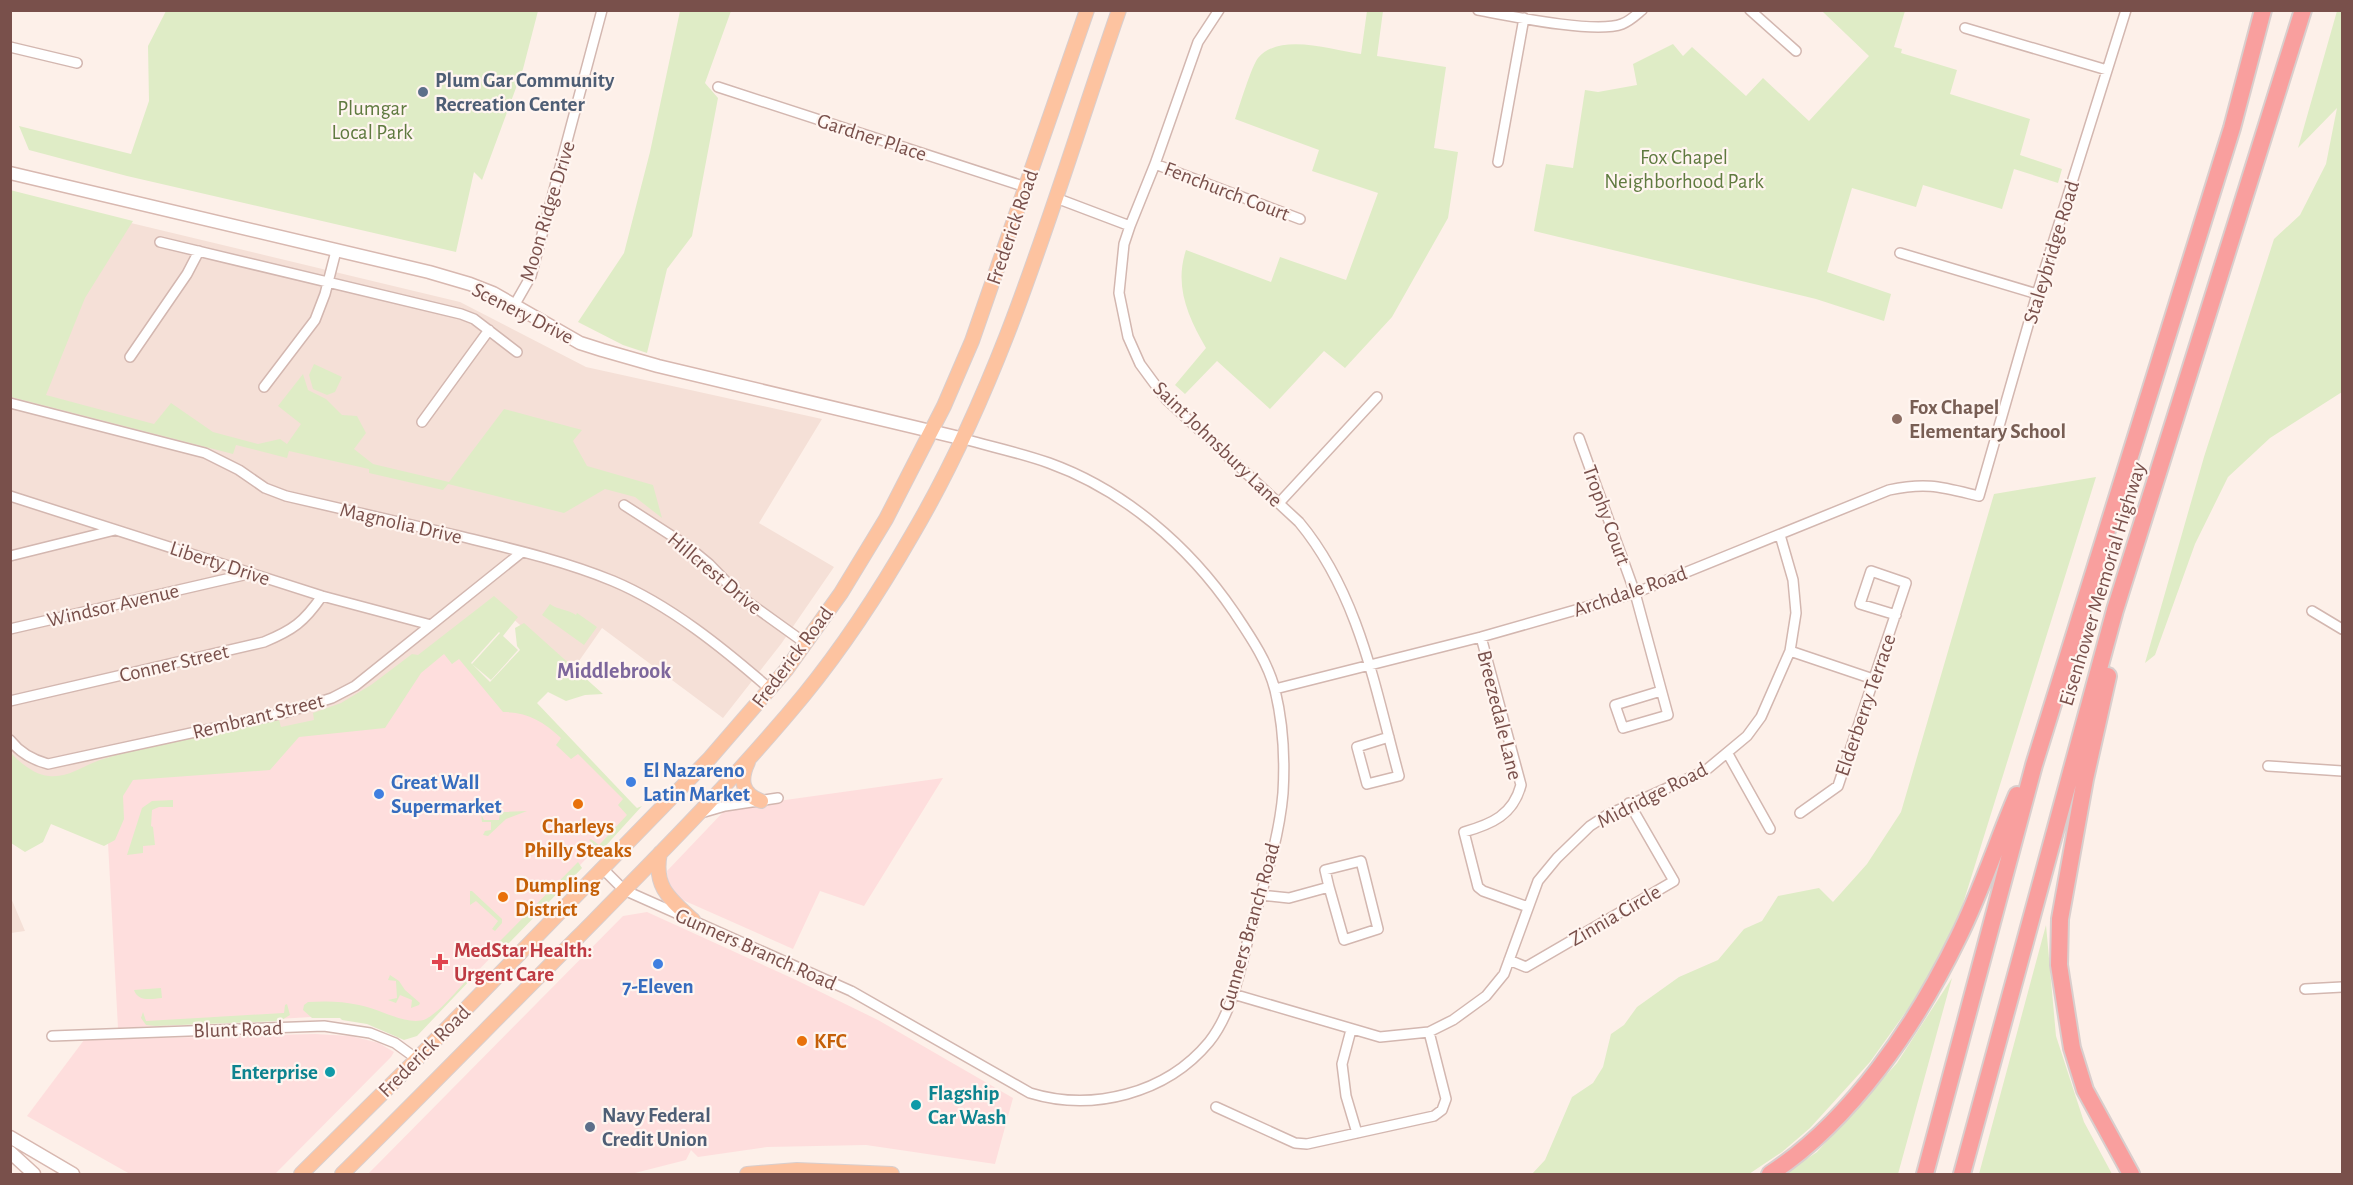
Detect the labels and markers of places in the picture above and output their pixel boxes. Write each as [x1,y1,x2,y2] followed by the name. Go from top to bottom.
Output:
[435,70,615,115] place label: Plum Gar Community Recreation Center
[416,85,430,99] marker: Plum Gar Community Recreation Center
[1909,397,2066,442] place label: Fox Chapel Elementary School
[1890,412,1904,426] marker: Fox Chapel Elementary School
[643,760,750,805] place label: El Nazareno Latin Market
[391,772,502,817] place label: Great Wall Supermarket
[624,775,638,789] marker: El Nazareno Latin Market
[372,787,386,801] marker: Great Wall Supermarket
[571,797,585,811] marker: Charleys Philly Steaks
[524,816,632,861] place label: Charleys Philly Steaks
[515,875,601,920] place label: Dumpling District
[496,890,510,904] marker: Dumpling District
[454,940,592,985] place label: MedStar Health: Urgent Care
[431,953,449,971] marker: MedStar Health: Urgent Care
[651,957,665,971] marker: 7-Eleven
[622,976,694,997] place label: 7-Eleven
[814,1031,847,1052] place label: KFC
[795,1034,809,1048] marker: KFC
[231,1062,318,1083] place label: Enterprise
[323,1065,337,1079] marker: Enterprise
[928,1083,1006,1128] place label: Flagship Car Wash
[909,1098,923,1112] marker: Flagship Car Wash
[602,1105,711,1150] place label: Navy Federal Credit Union
[583,1120,597,1134] marker: Navy Federal Credit Union

